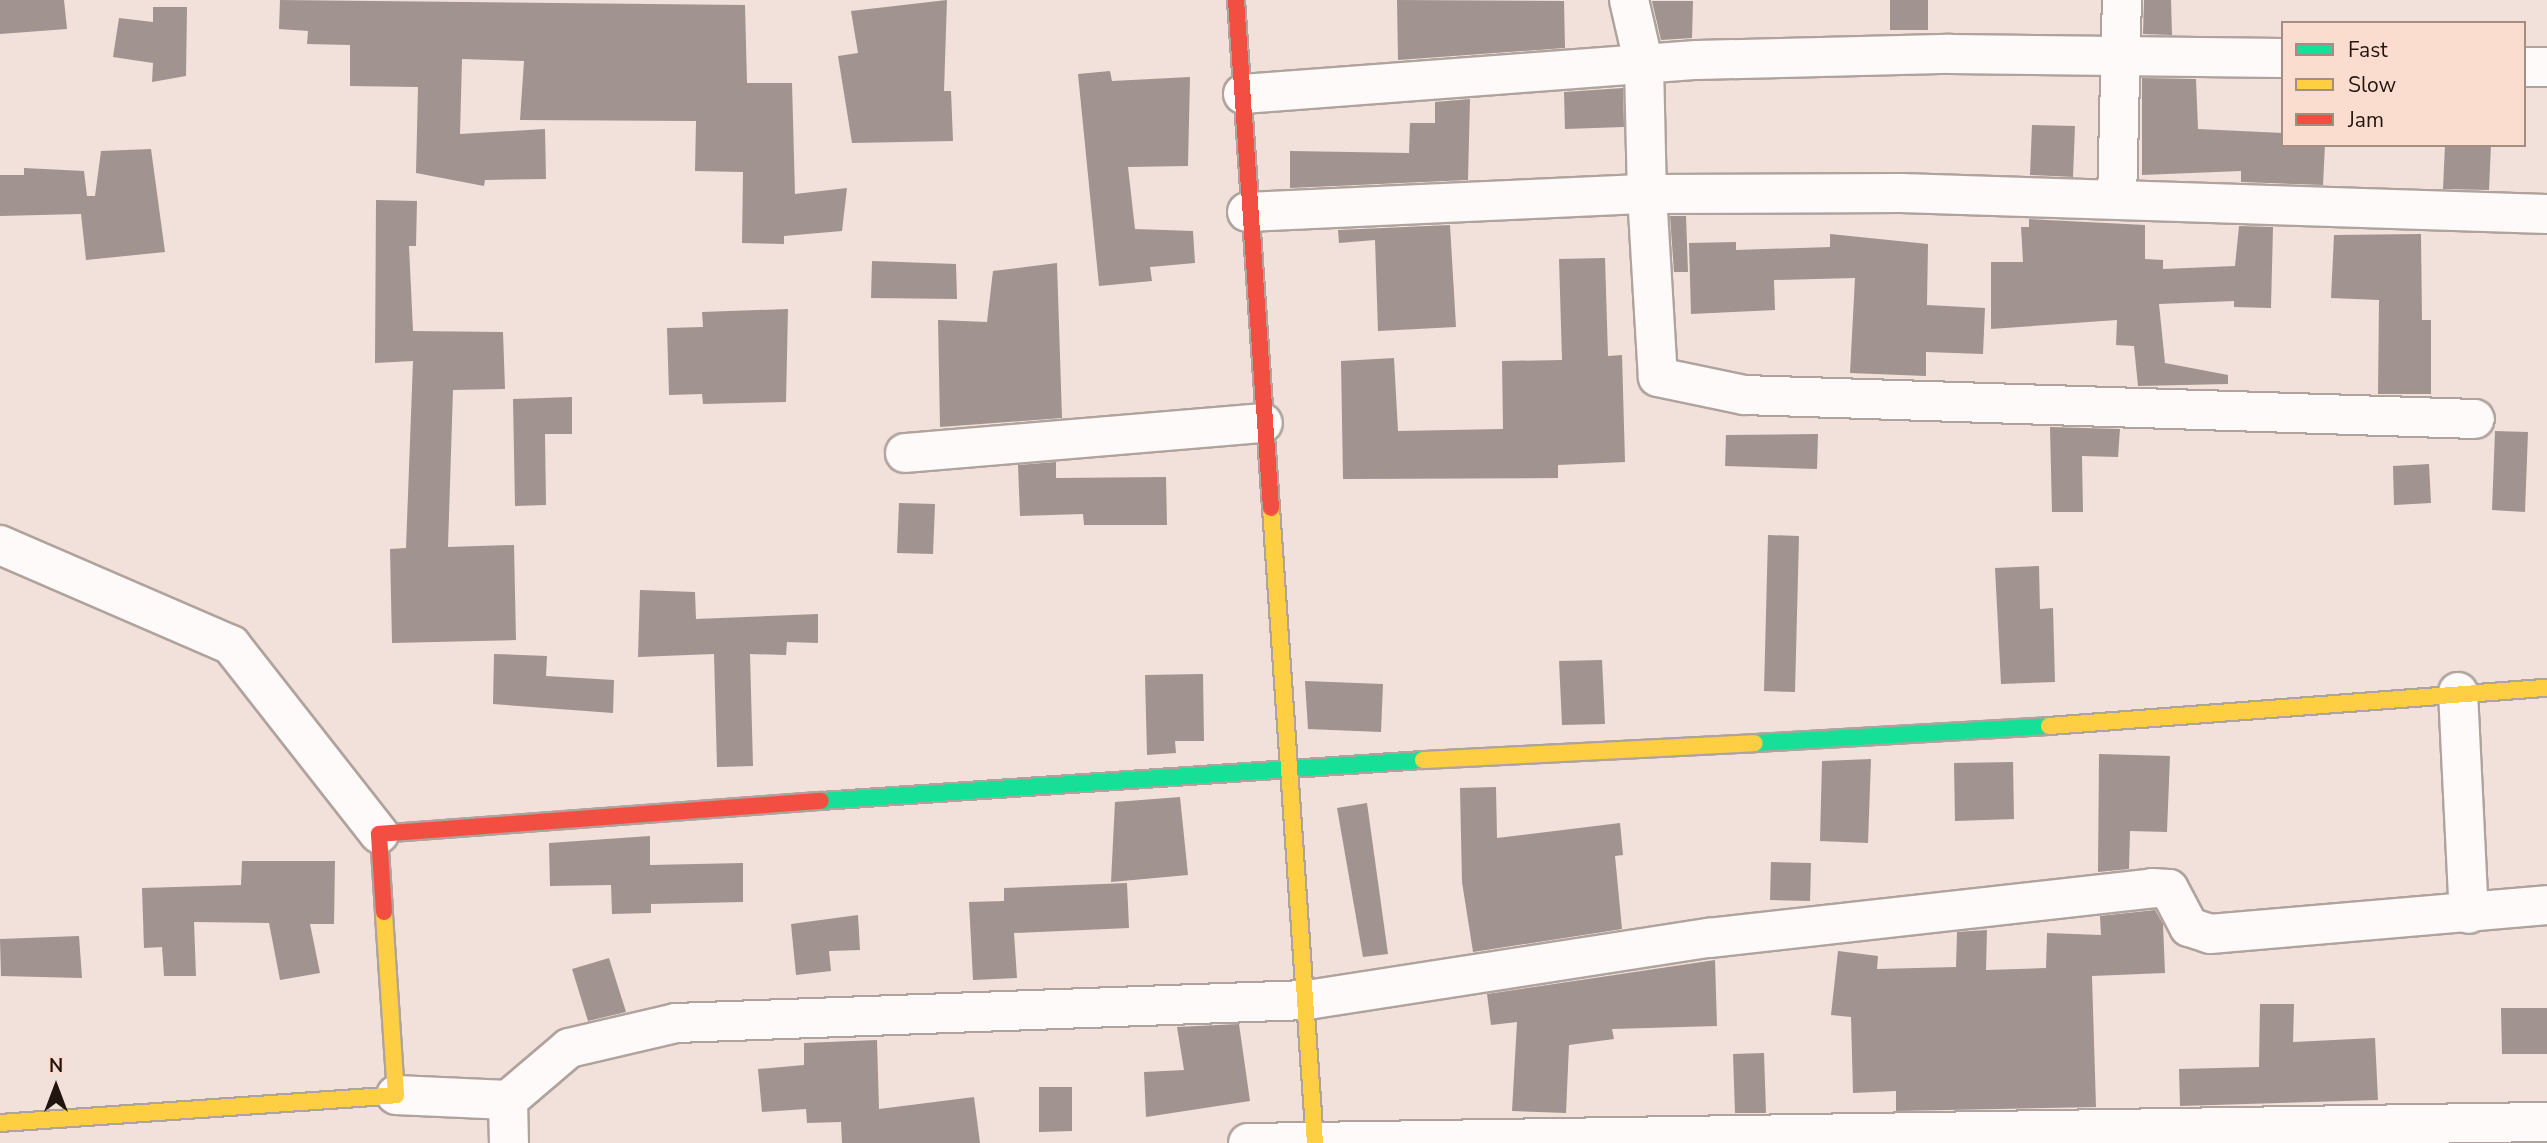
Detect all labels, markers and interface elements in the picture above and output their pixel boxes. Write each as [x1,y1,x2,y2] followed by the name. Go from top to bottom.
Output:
[2281,21,2526,147] legend
[2348,36,2388,64] text: Fast
[2348,71,2396,99] text: Slow
[2348,106,2384,134] text: Jam
[21,1052,91,1122] north arrow
[49,1053,63,1079] text: N

